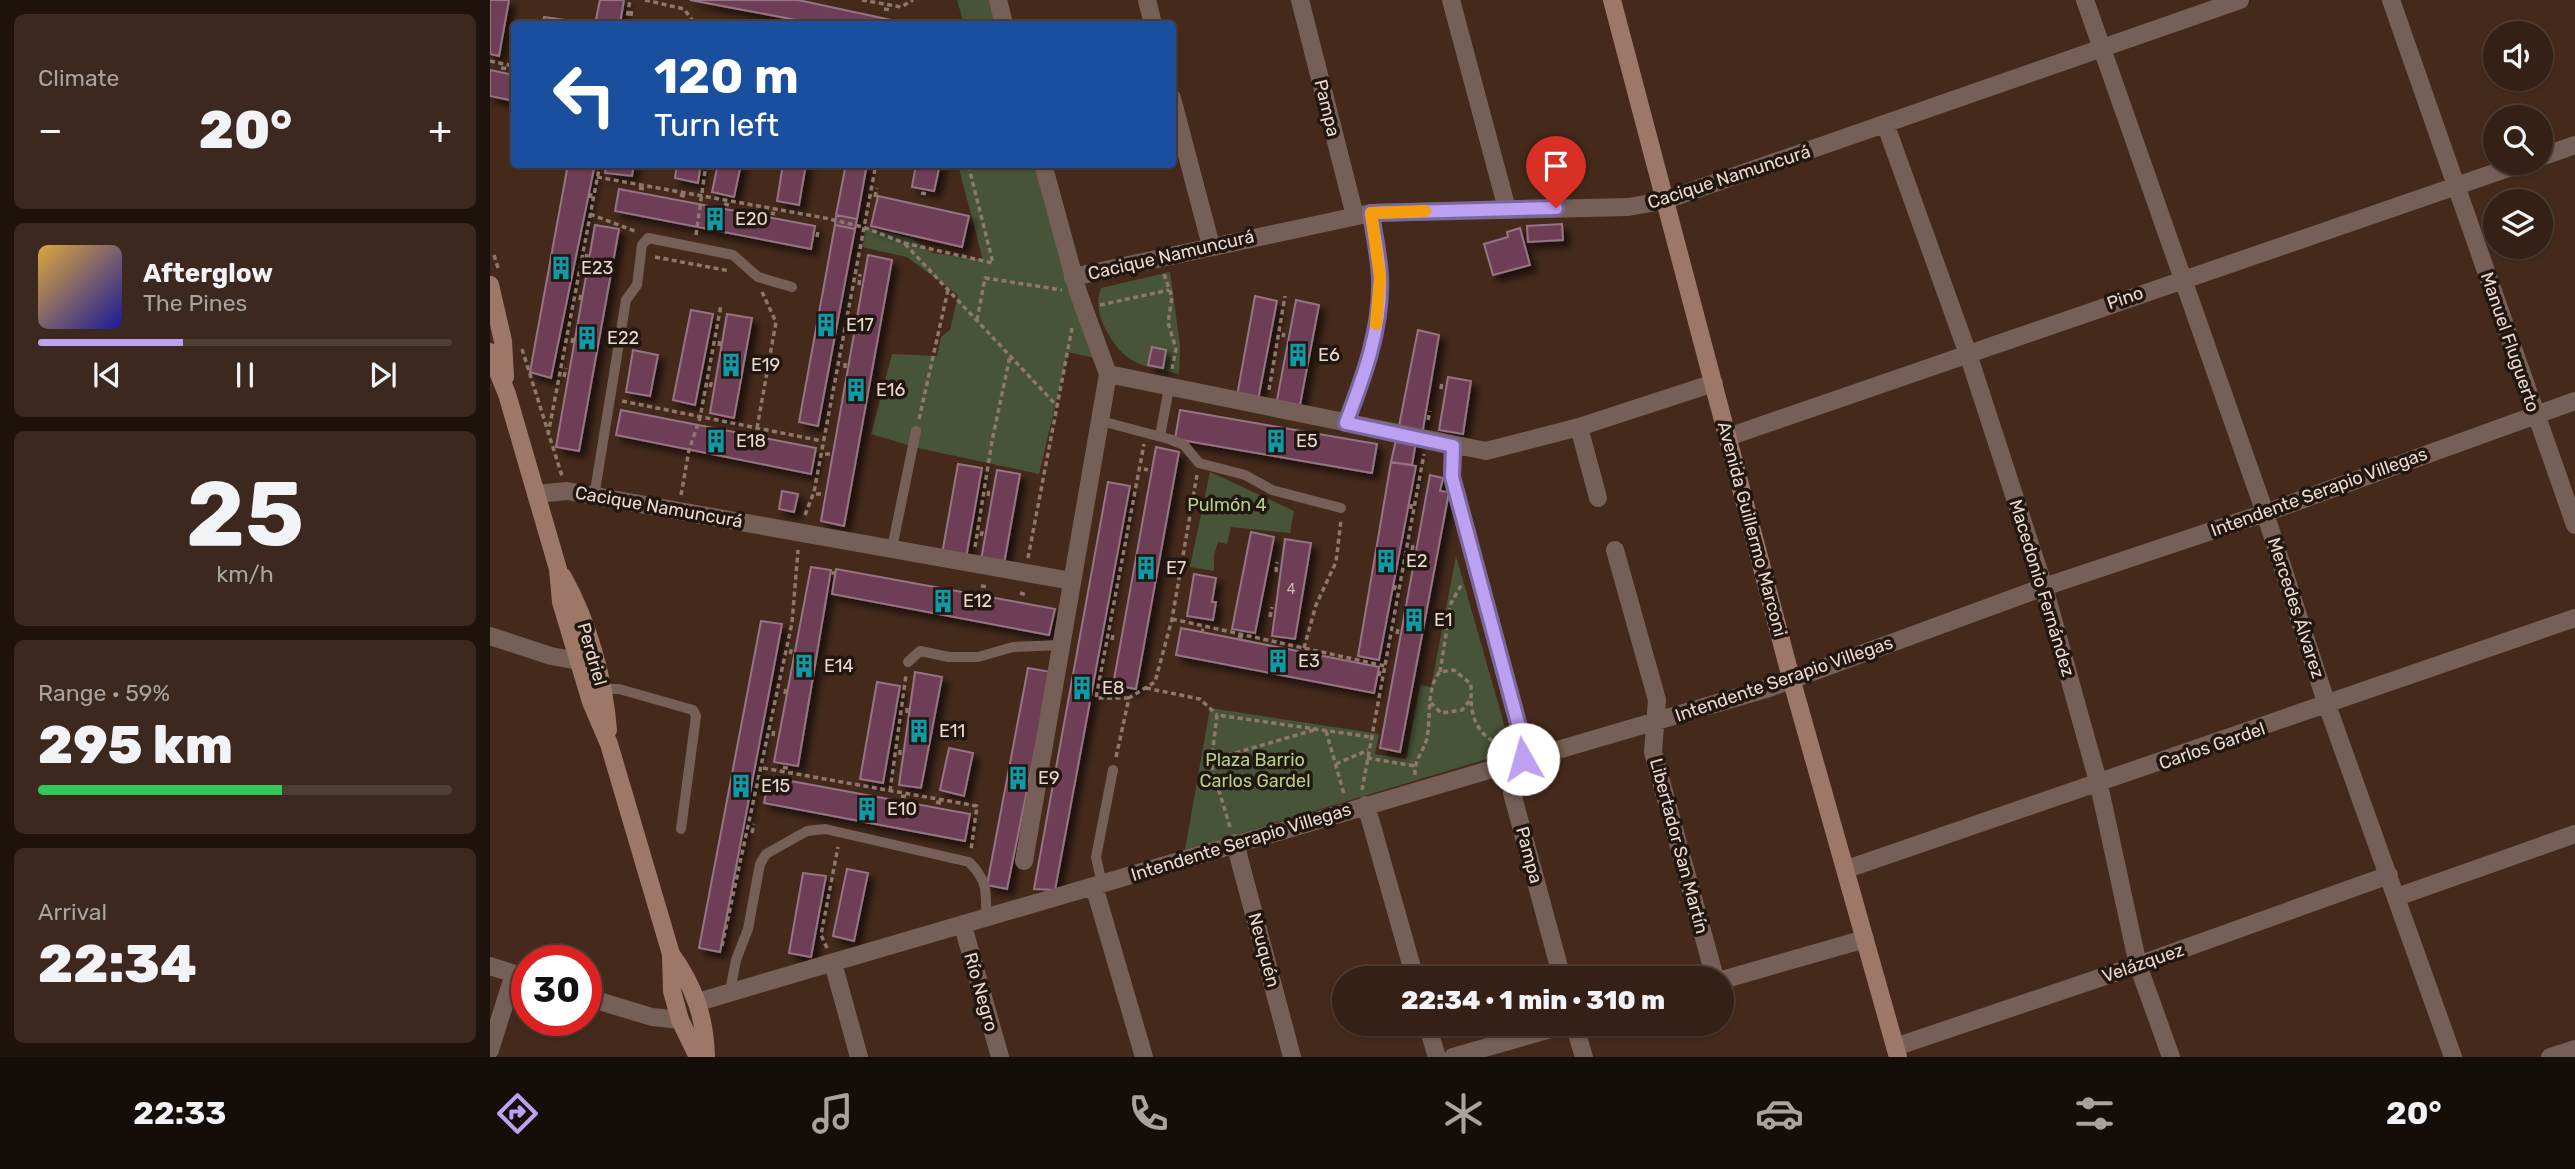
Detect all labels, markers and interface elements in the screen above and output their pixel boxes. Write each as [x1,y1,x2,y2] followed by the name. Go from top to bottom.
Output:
[2483,21,2553,259] map controls
[2483,21,2553,91] button: sound
[654,47,799,105] text: 120 m
[539,49,630,140] icon: left
[38,64,119,92] text: Climate
[1309,77,1345,139] street label: Pampa
[199,99,292,161] text: 20°
[2483,105,2553,175] button: search
[654,106,779,144] text: Turn left
[38,107,63,153] text: −
[428,107,452,153] text: +
[1526,136,1586,208] pin
[1645,140,1813,214] street label: Cacique Namuncurá
[1537,147,1575,185] icon: arrive
[2483,189,2553,259] button: layers
[701,205,729,233] building icon: E20
[735,208,768,230] place label: E20
[1086,225,1256,285] street label: Cacique Namuncurá
[547,254,575,282] building icon: E23
[581,257,613,279] place label: E23
[143,258,273,289] text: Afterglow
[2476,269,2544,415] street label: Manuel Fluguerto
[2104,282,2146,314] street label: Pino
[143,289,247,317] text: The Pines
[812,311,840,339] building icon: E17
[846,314,874,336] place label: E17
[573,324,601,352] building icon: E22
[607,327,639,349] place label: E22
[1284,341,1312,369] building icon: E6
[1318,344,1340,366] place label: E6
[717,351,745,379] building icon: E19
[751,354,780,376] place label: E19
[88,356,126,394] icon: previous
[226,356,264,394] icon: pause
[364,356,402,394] icon: next
[842,376,870,404] building icon: E16
[876,379,905,401] place label: E16
[1713,419,1791,639] street label: Avenida Guillermo Marconi
[702,427,730,455] building icon: E18
[1262,427,1290,455] building icon: E5
[736,430,766,452] place label: E18
[1296,430,1318,452] place label: E5
[2208,443,2430,541] street label: Intendente Serapio Villegas
[186,460,304,568] text: 25
[573,481,745,533] street label: Cacique Namuncurá
[1187,494,1267,516] park label: Pulmón 4
[2005,497,2079,679] street label: Macedonio Fernández
[2263,535,2329,681] street label: Mercedes Álvarez
[1372,547,1400,575] building icon: E2
[1406,550,1427,572] place label: E2
[1132,554,1160,582] building icon: E7
[1166,557,1186,579] place label: E7
[216,560,274,588] text: km/h
[1287,581,1296,598] house number: 4
[929,587,957,615] building icon: E12
[963,590,992,612] place label: E12
[1400,606,1428,634] building icon: E1
[1434,609,1452,631] place label: E1
[573,620,611,688] street label: Perdriel
[1672,631,1896,727] street label: Intendente Serapio Villegas
[1264,647,1292,675] building icon: E3
[1298,650,1320,672] place label: E3
[790,652,818,680] building icon: E14
[824,655,854,677] place label: E14
[1068,674,1096,702] building icon: E8
[1102,677,1124,699] place label: E8
[38,679,170,707] text: Range · 59%
[38,714,233,776] text: 295 km
[905,717,933,745] building icon: E11
[2156,718,2268,774] street label: Carlos Gardel
[939,720,965,742] place label: E11
[1486,722,1560,796] position arrow
[1199,749,1311,792] park label: Plaza Barrio Carlos Gardel
[1645,756,1713,936] street label: Libertador San Martín
[1004,764,1032,792] building icon: E9
[1038,767,1060,789] place label: E9
[727,772,755,800] building icon: E15
[761,775,790,797] place label: E15
[853,795,881,823] building icon: E10
[887,798,917,820] place label: E10
[1128,798,1354,886] street label: Intendente Serapio Villegas
[1511,824,1547,886] street label: Pampa
[38,898,107,926] text: Arrival
[1244,910,1284,990] street label: Neuquén
[38,933,197,995] text: 22:34
[2099,939,2187,987] street label: Velázquez
[511,945,602,1036] speed limit sign: 30
[959,950,1003,1034] street label: Río Negro
[1401,985,1665,1016] text: 22:34 · 1 min · 310 m
[493,1089,542,1138] icon: directions
[808,1089,857,1138] icon: music
[1124,1089,1173,1138] icon: phone
[1439,1089,1488,1138] icon: climate
[1755,1089,1804,1138] icon: car
[2070,1089,2119,1138] icon: filters
[133,1094,226,1132] text: 22:33
[2386,1094,2442,1132] text: 20°

